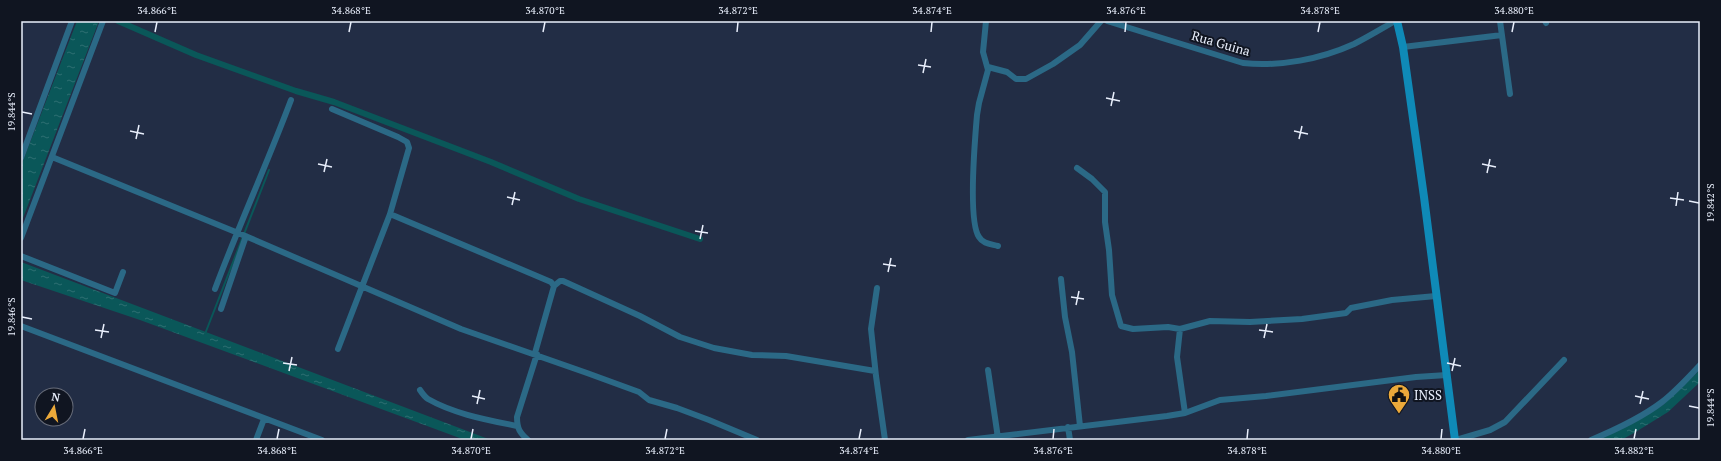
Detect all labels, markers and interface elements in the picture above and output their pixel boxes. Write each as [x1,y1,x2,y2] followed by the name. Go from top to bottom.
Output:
[137,4,177,17] text: 34.866°E
[331,4,371,17] text: 34.868°E
[525,4,565,17] text: 34.870°E
[718,4,758,17] text: 34.872°E
[912,4,952,17] text: 34.874°E
[1106,4,1146,17] text: 34.876°E
[1300,4,1340,17] text: 34.878°E
[1494,4,1534,17] text: 34.880°E
[1190,26,1253,60] street label: Rua Guina
[5,92,18,132] text: 19.844°S
[1704,183,1717,223] text: 19.842°S
[5,297,18,337] text: 19.846°S
[1386,382,1412,415] public building icon: INSS
[1414,386,1442,404] place label: INSS
[34,387,74,427] north arrow
[1704,388,1717,428] text: 19.844°S
[50,390,62,405] text: N
[63,444,103,457] text: 34.866°E
[257,444,297,457] text: 34.868°E
[451,444,491,457] text: 34.870°E
[645,444,685,457] text: 34.872°E
[839,444,879,457] text: 34.874°E
[1033,444,1073,457] text: 34.876°E
[1227,444,1267,457] text: 34.878°E
[1421,444,1461,457] text: 34.880°E
[1614,444,1654,457] text: 34.882°E

